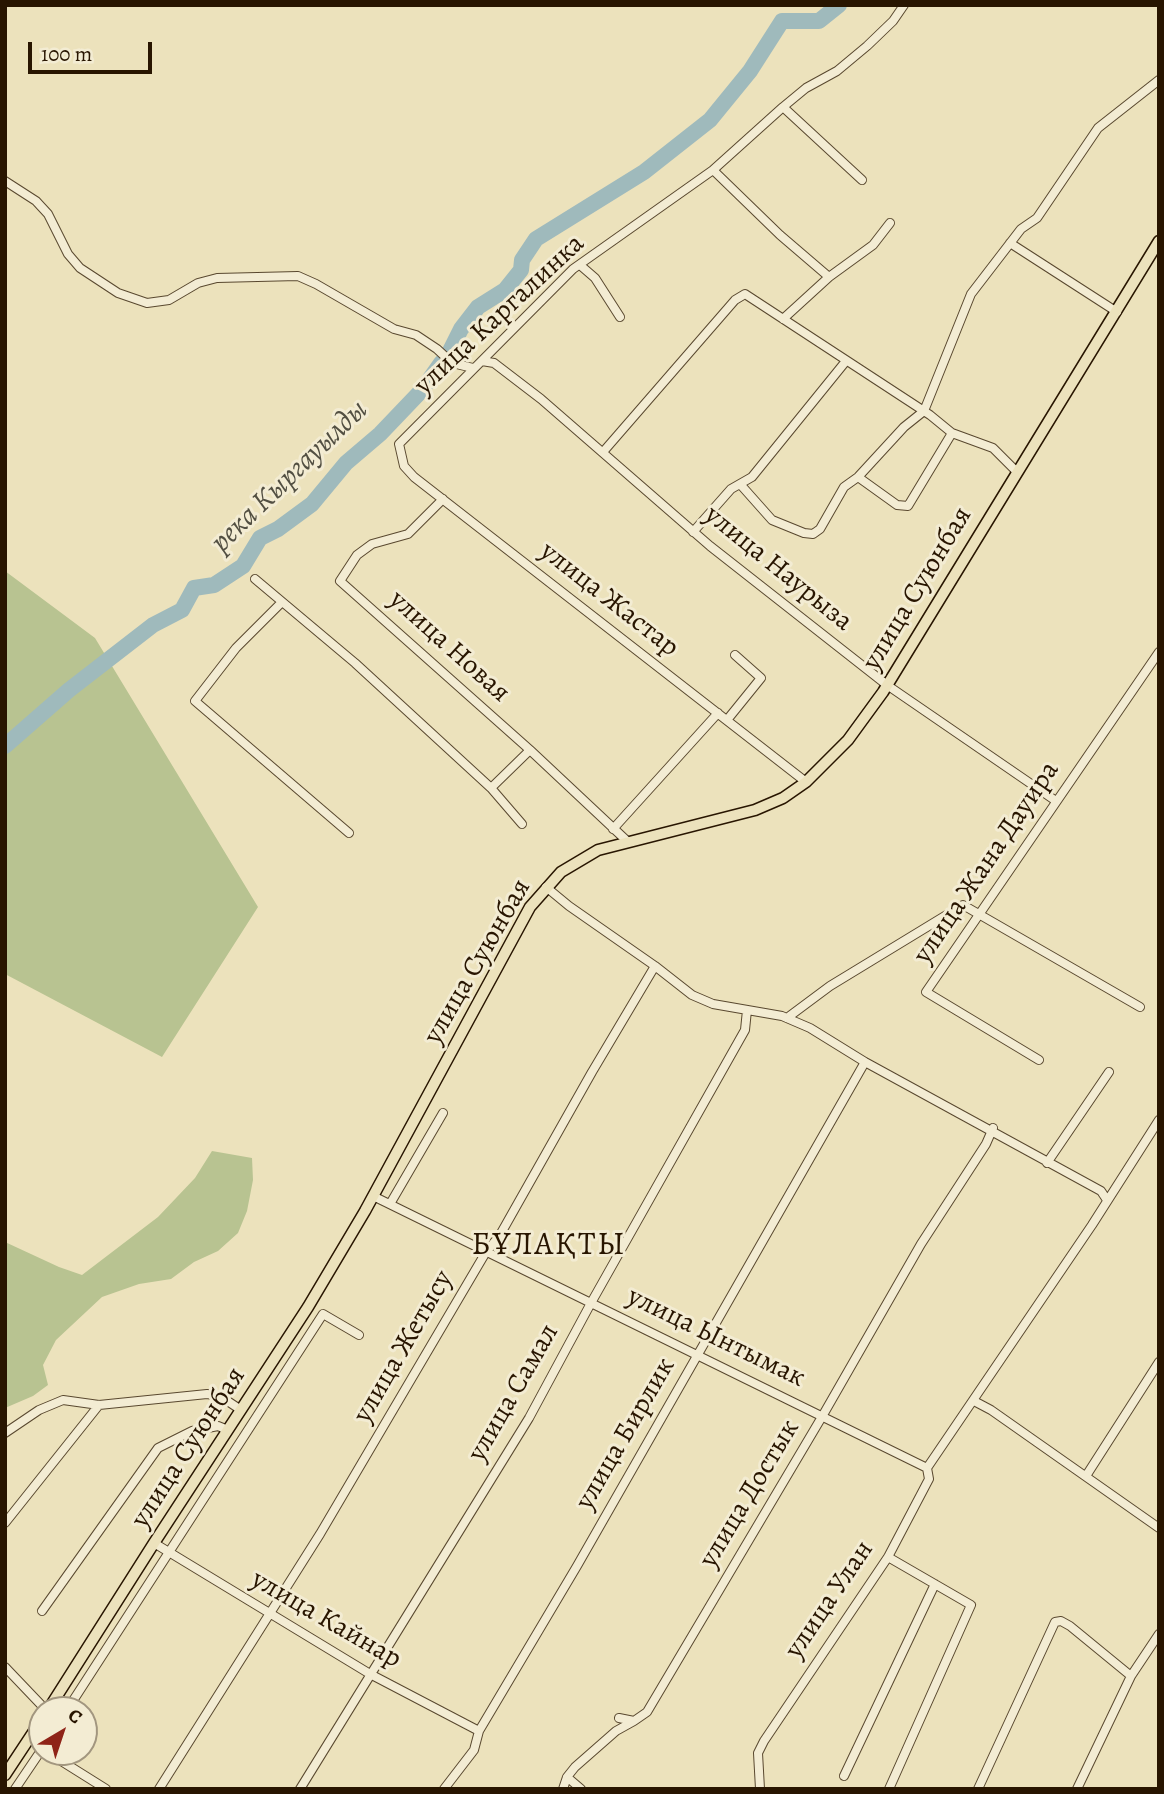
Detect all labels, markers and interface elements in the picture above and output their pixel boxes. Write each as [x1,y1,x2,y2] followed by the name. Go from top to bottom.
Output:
[32,28,156,72] scale bar
[41,40,92,68] text: 100 m
[408,228,592,402] street label: улица Каргалинка
[204,393,376,561] water label: река Кыргауылды
[697,499,859,639] street label: улица Наурыза
[856,501,980,677] street label: улица Суюнбая
[533,535,685,665] street label: улица Жастар
[381,584,517,710] street label: улица Новая
[907,755,1067,971] street label: улица Жана Дауира
[417,874,539,1050] street label: улица Суюнбая
[472,1227,626,1265] district label: БҰЛАҚТЫ
[347,1265,461,1429] street label: улица Жетысу
[621,1280,811,1396] street label: улица Ынтымак
[461,1318,567,1468] street label: улица Самал
[569,1352,683,1516] street label: улица Бирлик
[125,1361,253,1535] street label: улица Суюнбая
[693,1414,807,1574] street label: улица Достык
[778,1535,882,1665] street label: улица Улан
[245,1563,407,1677] street label: улица Кайнар
[28,1696,98,1766] north arrow
[62,1702,88,1730] text: С

